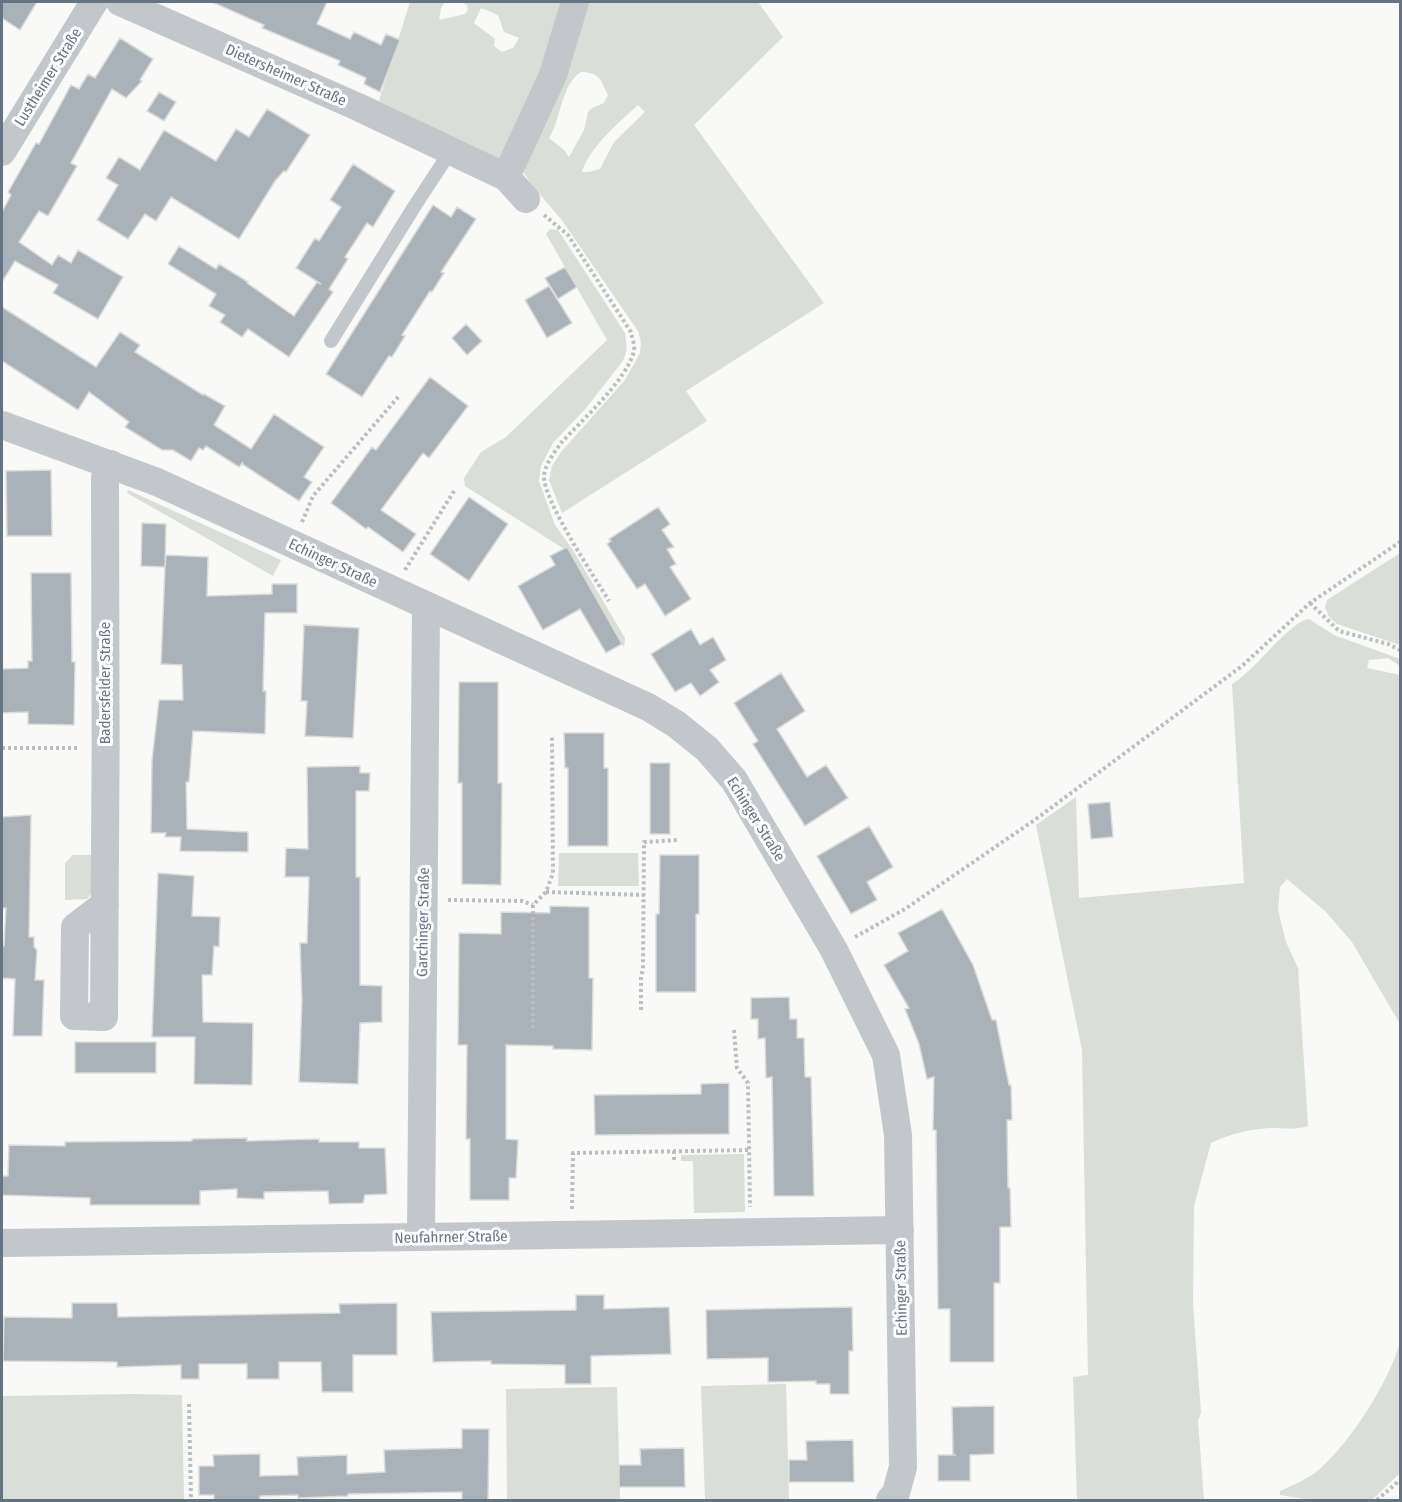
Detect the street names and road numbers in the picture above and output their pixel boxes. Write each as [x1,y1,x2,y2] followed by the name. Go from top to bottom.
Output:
[11,25,85,129] street label: Lustheimer Straße
[223,40,349,110] street label: Dietersheimer Straße
[286,535,380,591] street label: Echinger Straße
[96,622,114,744] street label: Badersfelder Straße
[723,774,789,864] street label: Echinger Straße
[413,867,433,977] street label: Garchinger Straße
[394,1227,508,1247] street label: Neufahrner Straße
[891,1240,911,1336] street label: Echinger Straße

